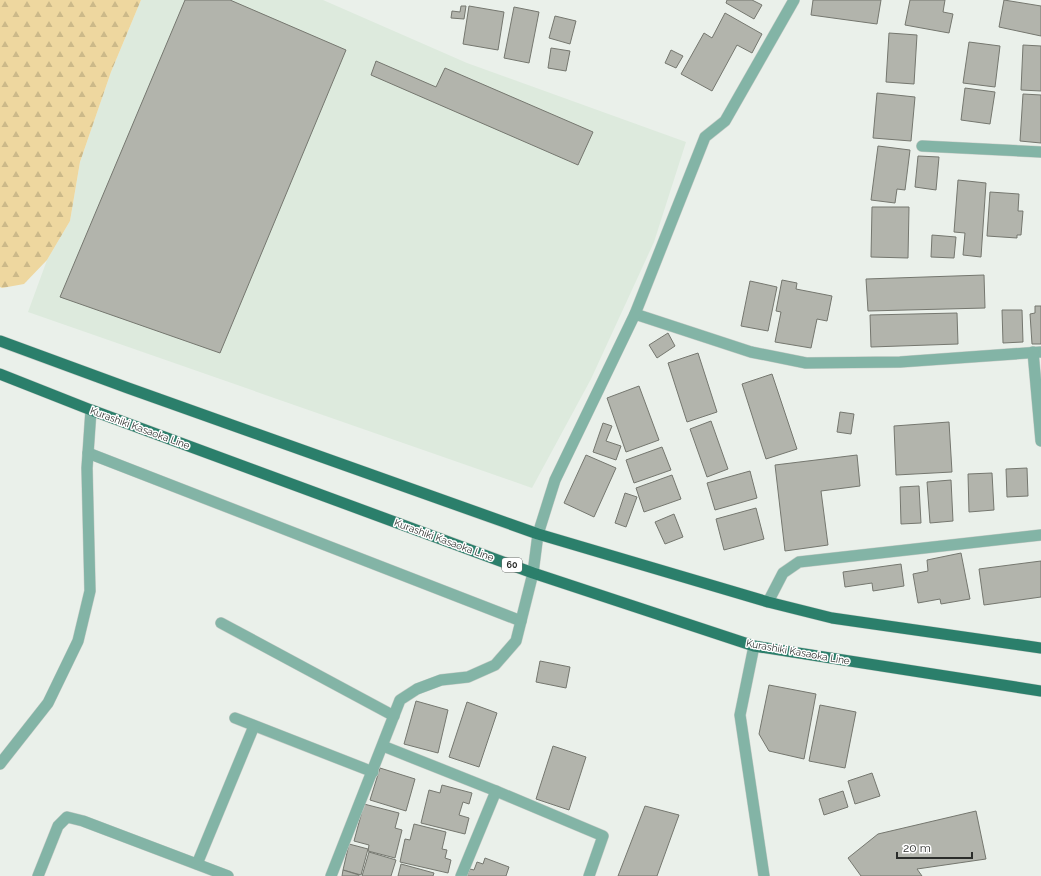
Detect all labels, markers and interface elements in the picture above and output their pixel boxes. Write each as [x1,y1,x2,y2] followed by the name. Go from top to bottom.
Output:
[89,405,191,451] street label: Kurashiki Kasaoka Line
[393,517,495,563] street label: Kurashiki Kasaoka Line
[502,558,522,572] road number: 60
[745,637,851,667] street label: Kurashiki Kasaoka Line
[897,834,972,860] scale bar
[903,841,931,855] text: 20 m

